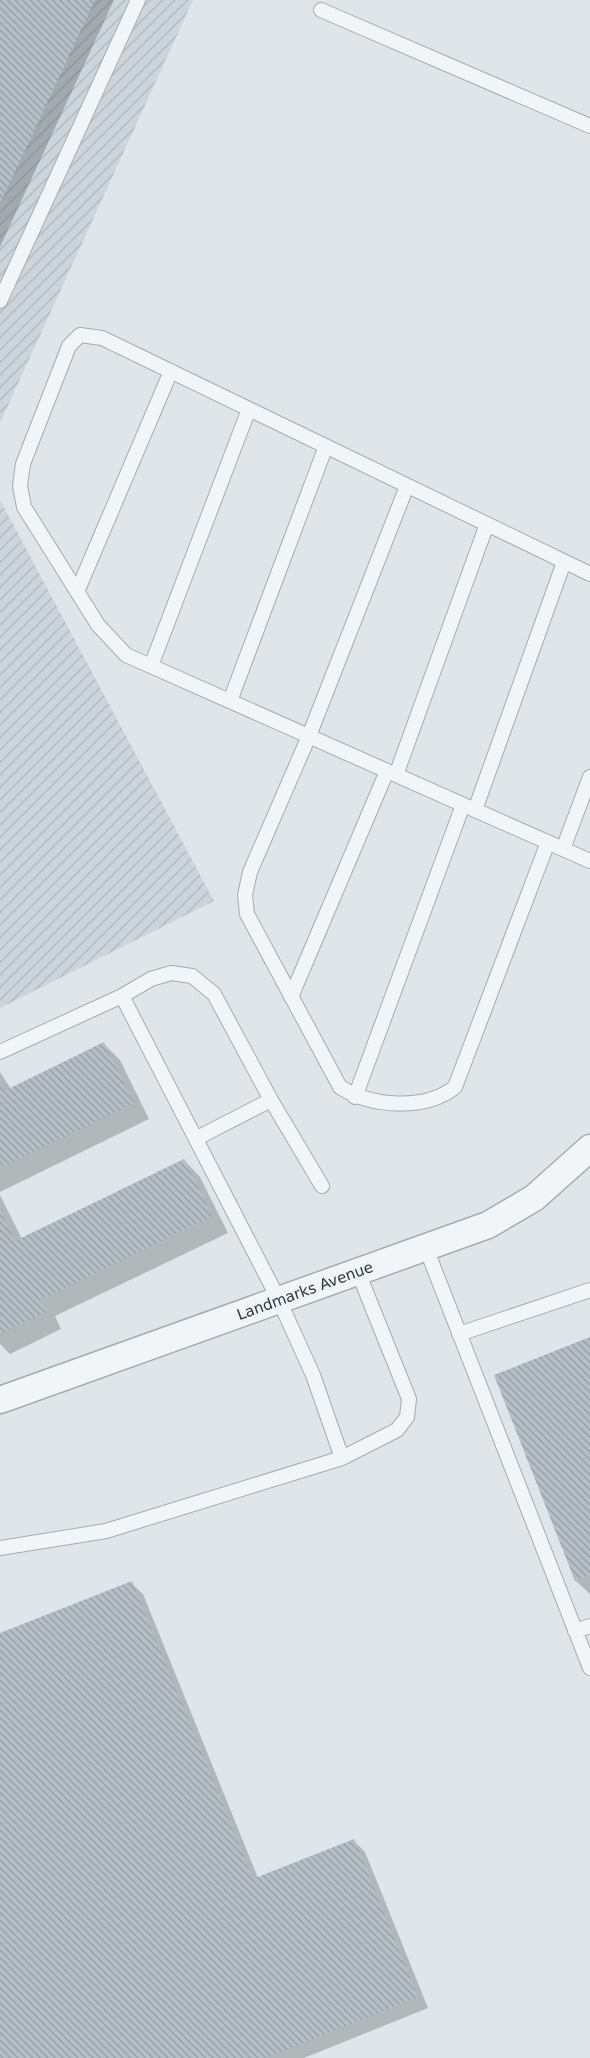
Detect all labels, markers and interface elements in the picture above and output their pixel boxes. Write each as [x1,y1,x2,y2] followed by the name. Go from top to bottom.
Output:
[234,1258,376,1324] street label: Landmarks Avenue

